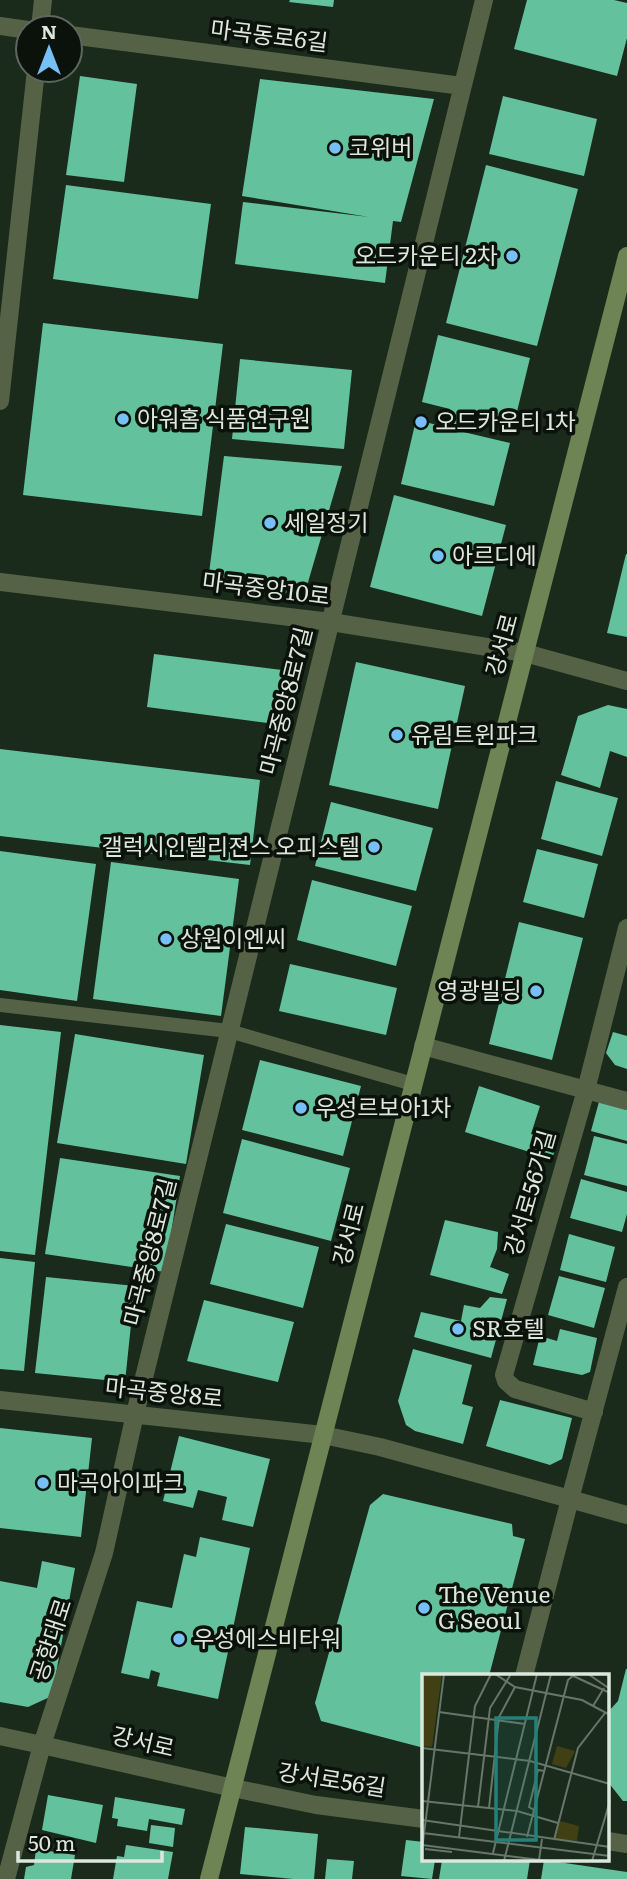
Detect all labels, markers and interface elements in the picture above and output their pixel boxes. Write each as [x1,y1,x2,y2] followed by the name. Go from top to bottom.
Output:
[209,10,330,58] street label: 마곡동로6길
[14,14,84,84] north arrow
[41,17,57,45] text: N
[349,129,412,163] place label: 코위버
[327,140,343,156] marker: 코위버
[355,237,498,271] place label: 오드카운티 2차
[504,248,520,264] marker: 오드카운티 2차
[137,400,311,434] place label: 아워홈 식품연구원
[435,403,576,437] place label: 오드카운티 1차
[115,411,131,427] marker: 아워홈 식품연구원
[413,414,429,430] marker: 오드카운티 1차
[284,504,369,538] place label: 세일정기
[262,515,278,531] marker: 세일정기
[452,537,537,571] place label: 아르디에
[430,548,446,564] marker: 아르디에
[200,562,332,612] street label: 마곡중앙10로
[475,609,525,680] street label: 강서로
[249,623,319,778] street label: 마곡중앙8로7길
[411,716,538,750] place label: 유림트윈파크
[389,727,405,743] marker: 유림트윈파크
[101,828,360,862] place label: 갤럭시인텔리젼스 오피스텔
[366,839,382,855] marker: 갤럭시인텔리젼스 오피스텔
[180,920,286,954] place label: 상원이엔씨
[158,931,174,947] marker: 상원이엔씨
[437,972,522,1006] place label: 영광빌딩
[528,983,544,999] marker: 영광빌딩
[315,1089,451,1123] place label: 우성르보아1차
[293,1100,309,1116] marker: 우성르보아1차
[494,1125,562,1260] street label: 강서로56가길
[113,1174,183,1329] street label: 마곡중앙8로7길
[323,1199,371,1268] street label: 강서로
[472,1310,545,1344] place label: SR호텔
[450,1321,466,1337] marker: SR호텔
[104,1368,225,1414] street label: 마곡중앙8로
[57,1464,184,1498] place label: 마곡아이파크
[35,1475,51,1491] marker: 마곡아이파크
[438,1576,550,1636] place label: The Venue G Seoul
[20,1594,78,1685] street label: 공항대로
[416,1600,432,1616] marker: The Venue G Seoul
[193,1620,341,1654] place label: 우성에스비타워
[171,1631,187,1647] marker: 우성에스비타워
[422,1674,610,1862] inset map
[109,1716,178,1764] street label: 강서로
[276,1753,389,1803] street label: 강서로56길
[18,1820,161,1864] scale bar
[28,1826,75,1857] text: 50 m

